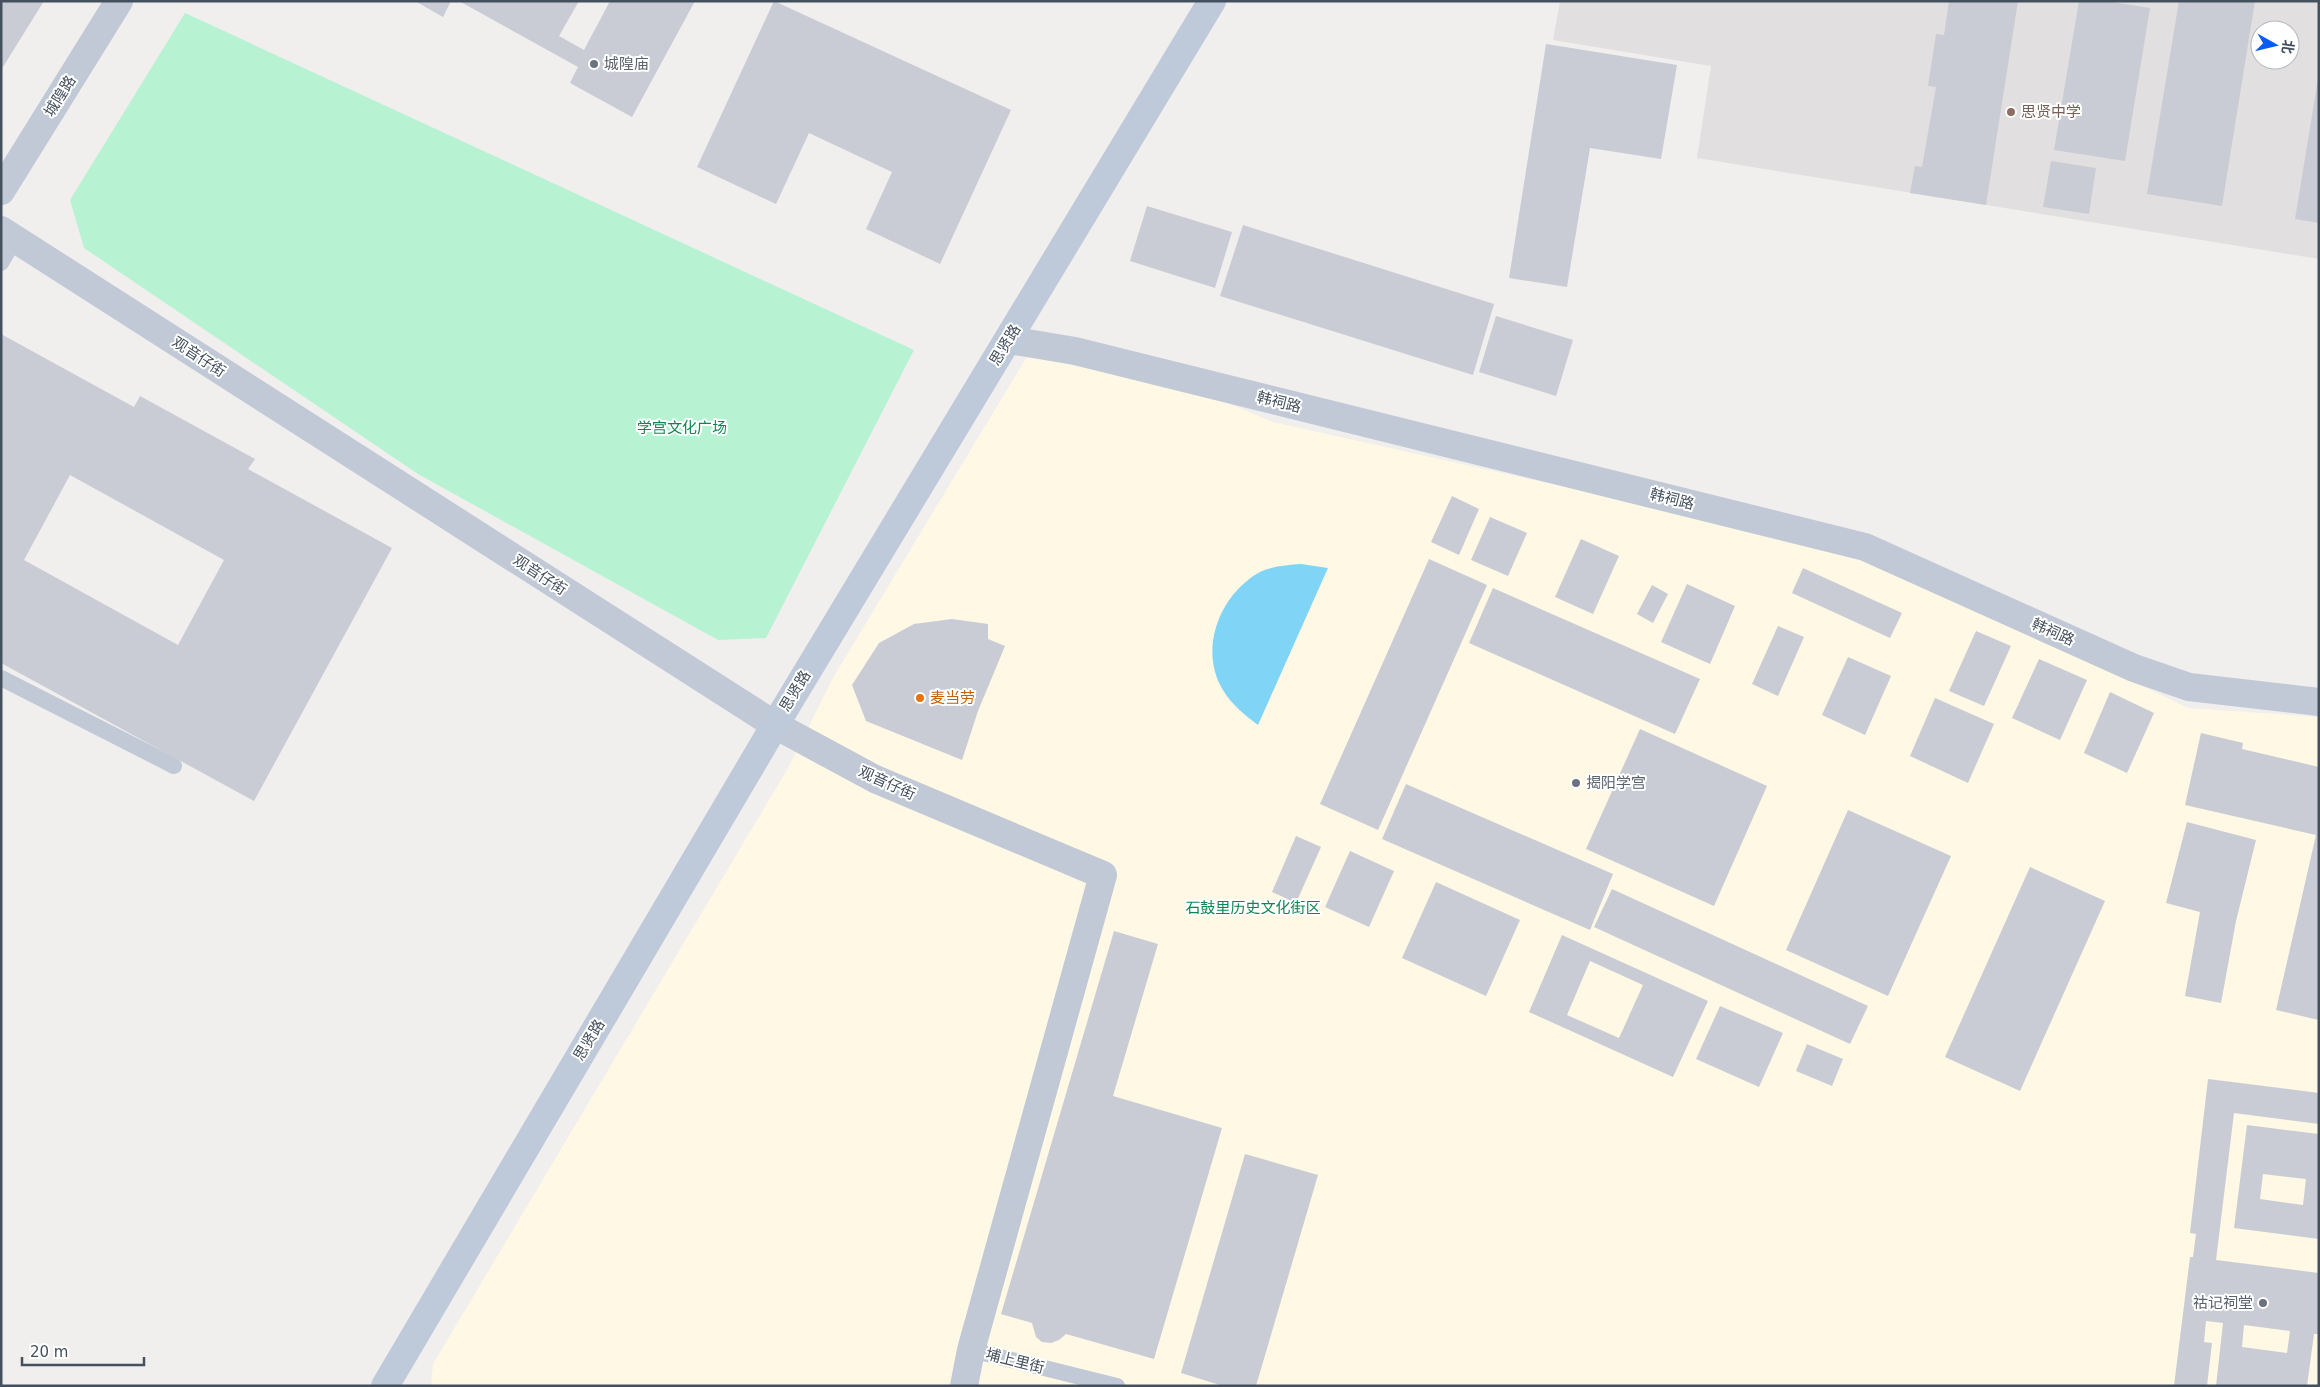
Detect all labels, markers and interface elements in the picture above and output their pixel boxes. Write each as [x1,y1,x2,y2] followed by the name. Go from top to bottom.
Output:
[2250,20,2300,70] north arrow
[2279,39,2297,55] text: 北
[604,55,649,73] place label: 城隍庙
[588,58,600,70] marker: 城隍庙
[40,72,80,120] street label: 城隍路
[2021,103,2081,121] place label: 思贤中学
[2005,106,2017,118] marker: 思贤中学
[986,321,1024,369] street label: 思贤路
[169,333,229,381] street label: 观音仔街
[1255,388,1303,416] street label: 韩祠路
[637,419,727,437] park label: 学宫文化广场
[1648,485,1696,513] street label: 韩祠路
[510,551,570,599] street label: 观音仔街
[2029,615,2077,649] street label: 韩祠路
[776,667,814,715] street label: 思贤路
[930,689,975,707] place label: 麦当劳
[914,692,926,704] marker: 麦当劳
[856,763,918,803] street label: 观音仔街
[1586,774,1646,792] place label: 揭阳学宫
[1570,777,1582,789] marker: 揭阳学宫
[1185,899,1321,917] park label: 石鼓里历史文化街区
[570,1016,608,1064] street label: 思贤路
[2193,1294,2253,1312] place label: 祜记祠堂
[2257,1297,2269,1309] marker: 祜记祠堂
[22,1334,145,1366] scale bar
[30,1343,68,1361] text: 20 m
[984,1345,1046,1377] street label: 埔上里街

